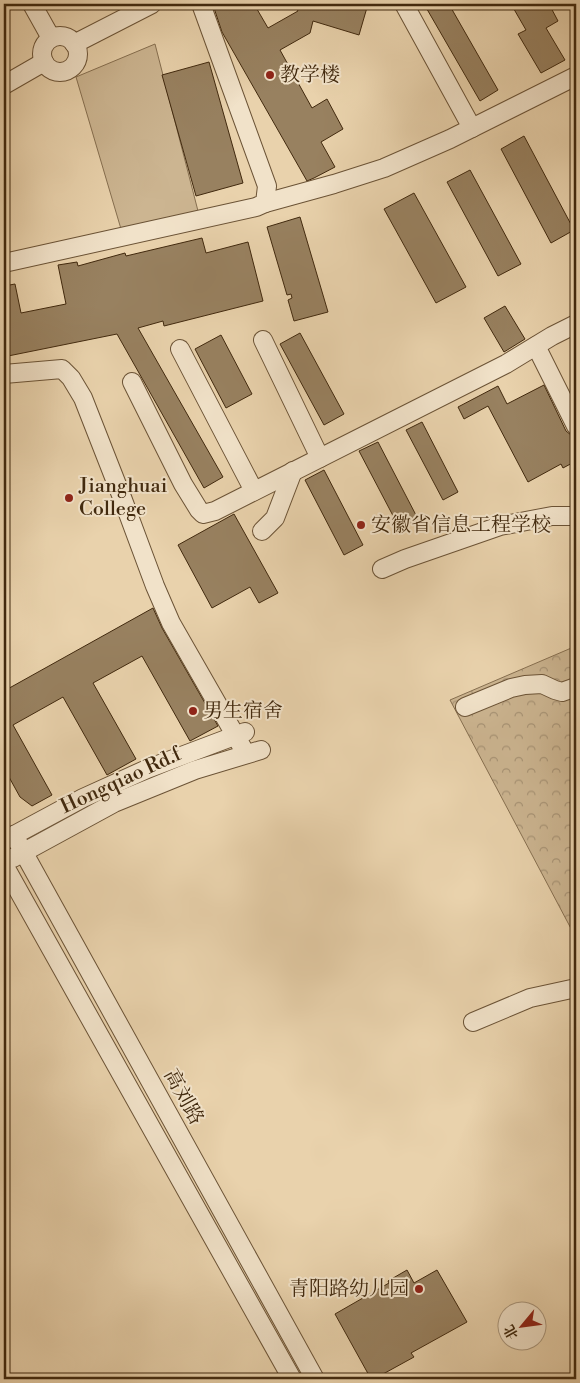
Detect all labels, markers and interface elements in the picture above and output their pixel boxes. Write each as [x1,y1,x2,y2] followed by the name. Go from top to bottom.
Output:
[280,63,340,88] place label: 教学楼
[264,69,276,81] marker: 教学楼
[78,474,168,522] place label: Jianghuai College
[63,492,75,504] marker: Jianghuai College
[371,513,551,538] place label: 安徽省信息工程学校
[355,519,367,531] marker: 安徽省信息工程学校
[203,699,283,724] place label: 男生宿舍
[187,705,199,717] marker: 男生宿舍
[57,742,186,820] street label: Hongqiao Rd.f
[158,1065,208,1129] street label: 高刘路
[289,1277,409,1302] place label: 青阳路幼儿园
[413,1283,425,1295] marker: 青阳路幼儿园
[498,1300,548,1350] north arrow
[500,1321,523,1342] text: 北

